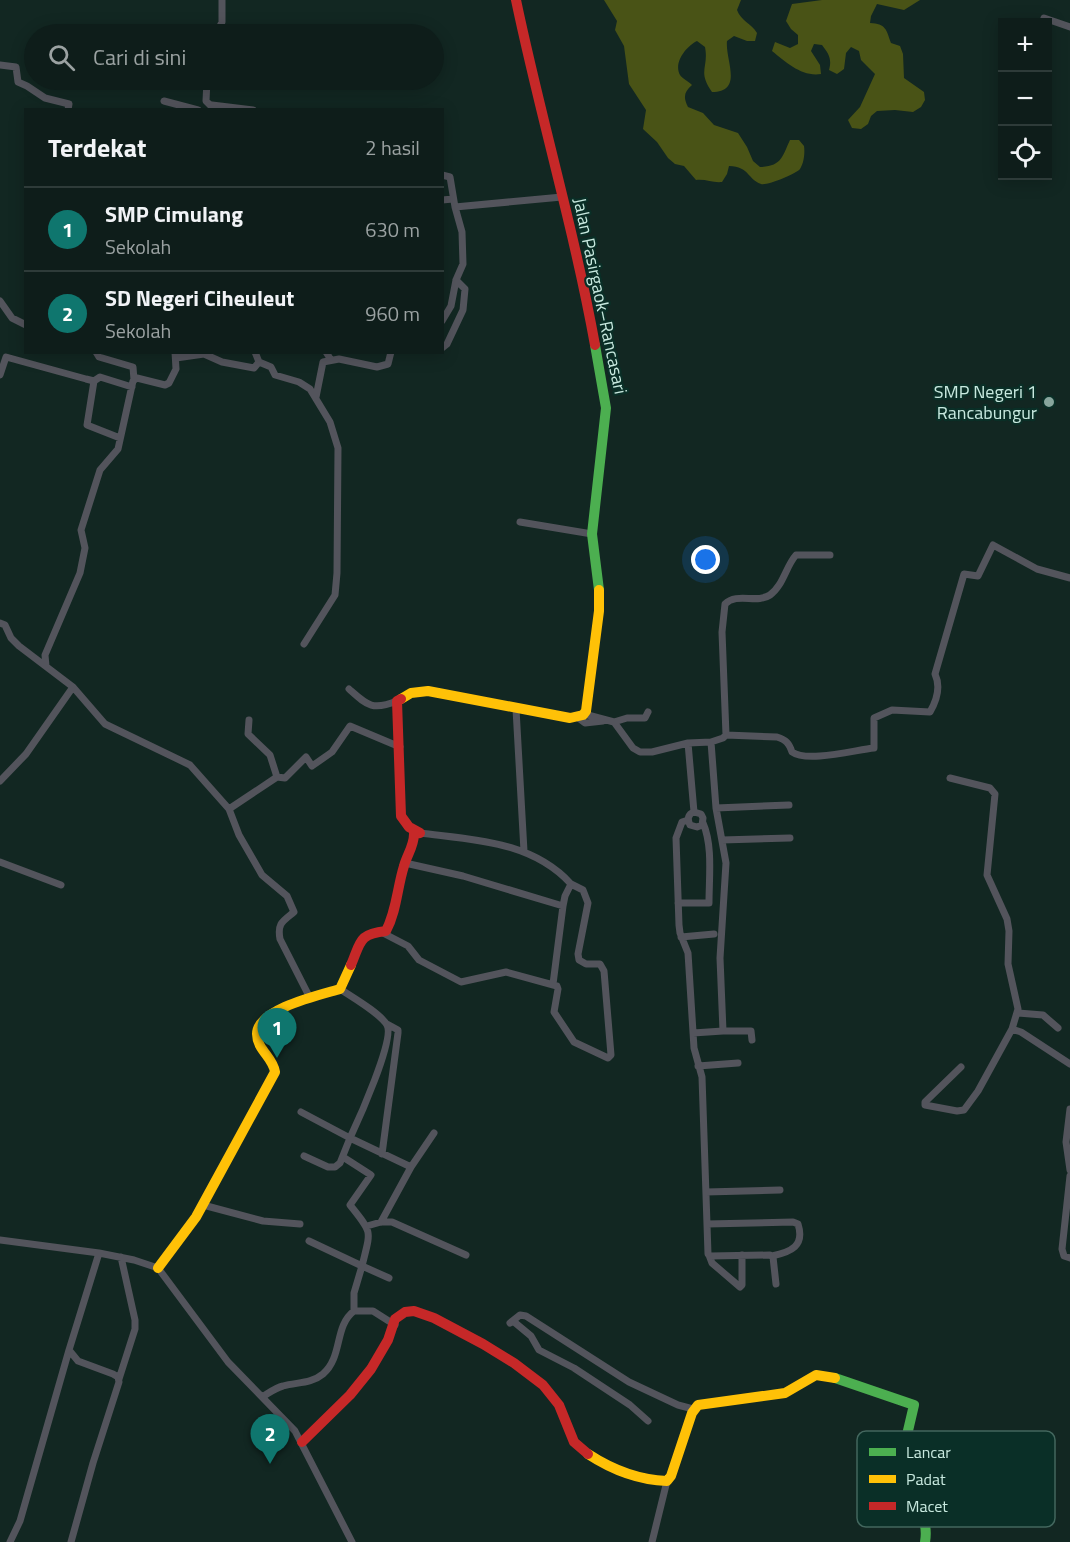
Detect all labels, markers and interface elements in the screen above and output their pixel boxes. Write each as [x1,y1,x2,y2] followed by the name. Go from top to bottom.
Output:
[998,18,1052,180] map controls
[998,18,1052,72] button: +
[24,24,444,90] search box
[93,40,186,74] text: Cari di sini
[45,41,78,74] icon: search
[998,72,1052,126] button: −
[998,126,1052,180] button: locate
[48,128,147,167] text: Terdekat
[365,132,420,163] text: 2 hasil
[566,195,635,397] street label: Jalan Pasirgaok–Rancasari
[105,197,243,231] text: SMP Cimulang
[62,214,73,245] text: 1
[365,214,420,245] text: 630 m
[105,231,171,262] text: Sekolah
[105,281,294,315] text: SD Negeri Ciheuleut
[62,298,73,329] text: 2
[365,298,420,329] text: 960 m
[105,315,171,346] text: Sekolah
[934,378,1037,426] place label: SMP Negeri 1 Rancabungur
[1042,395,1056,409] marker: SMP Negeri 1 Rancabungur
[691,545,720,574] your location
[258,1008,296,1058] pin: 1
[250,1414,290,1464] pin: 2
[857,1431,1055,1527] legend
[906,1440,951,1464] text: Lancar
[906,1467,946,1491] text: Padat
[906,1494,948,1518] text: Macet

